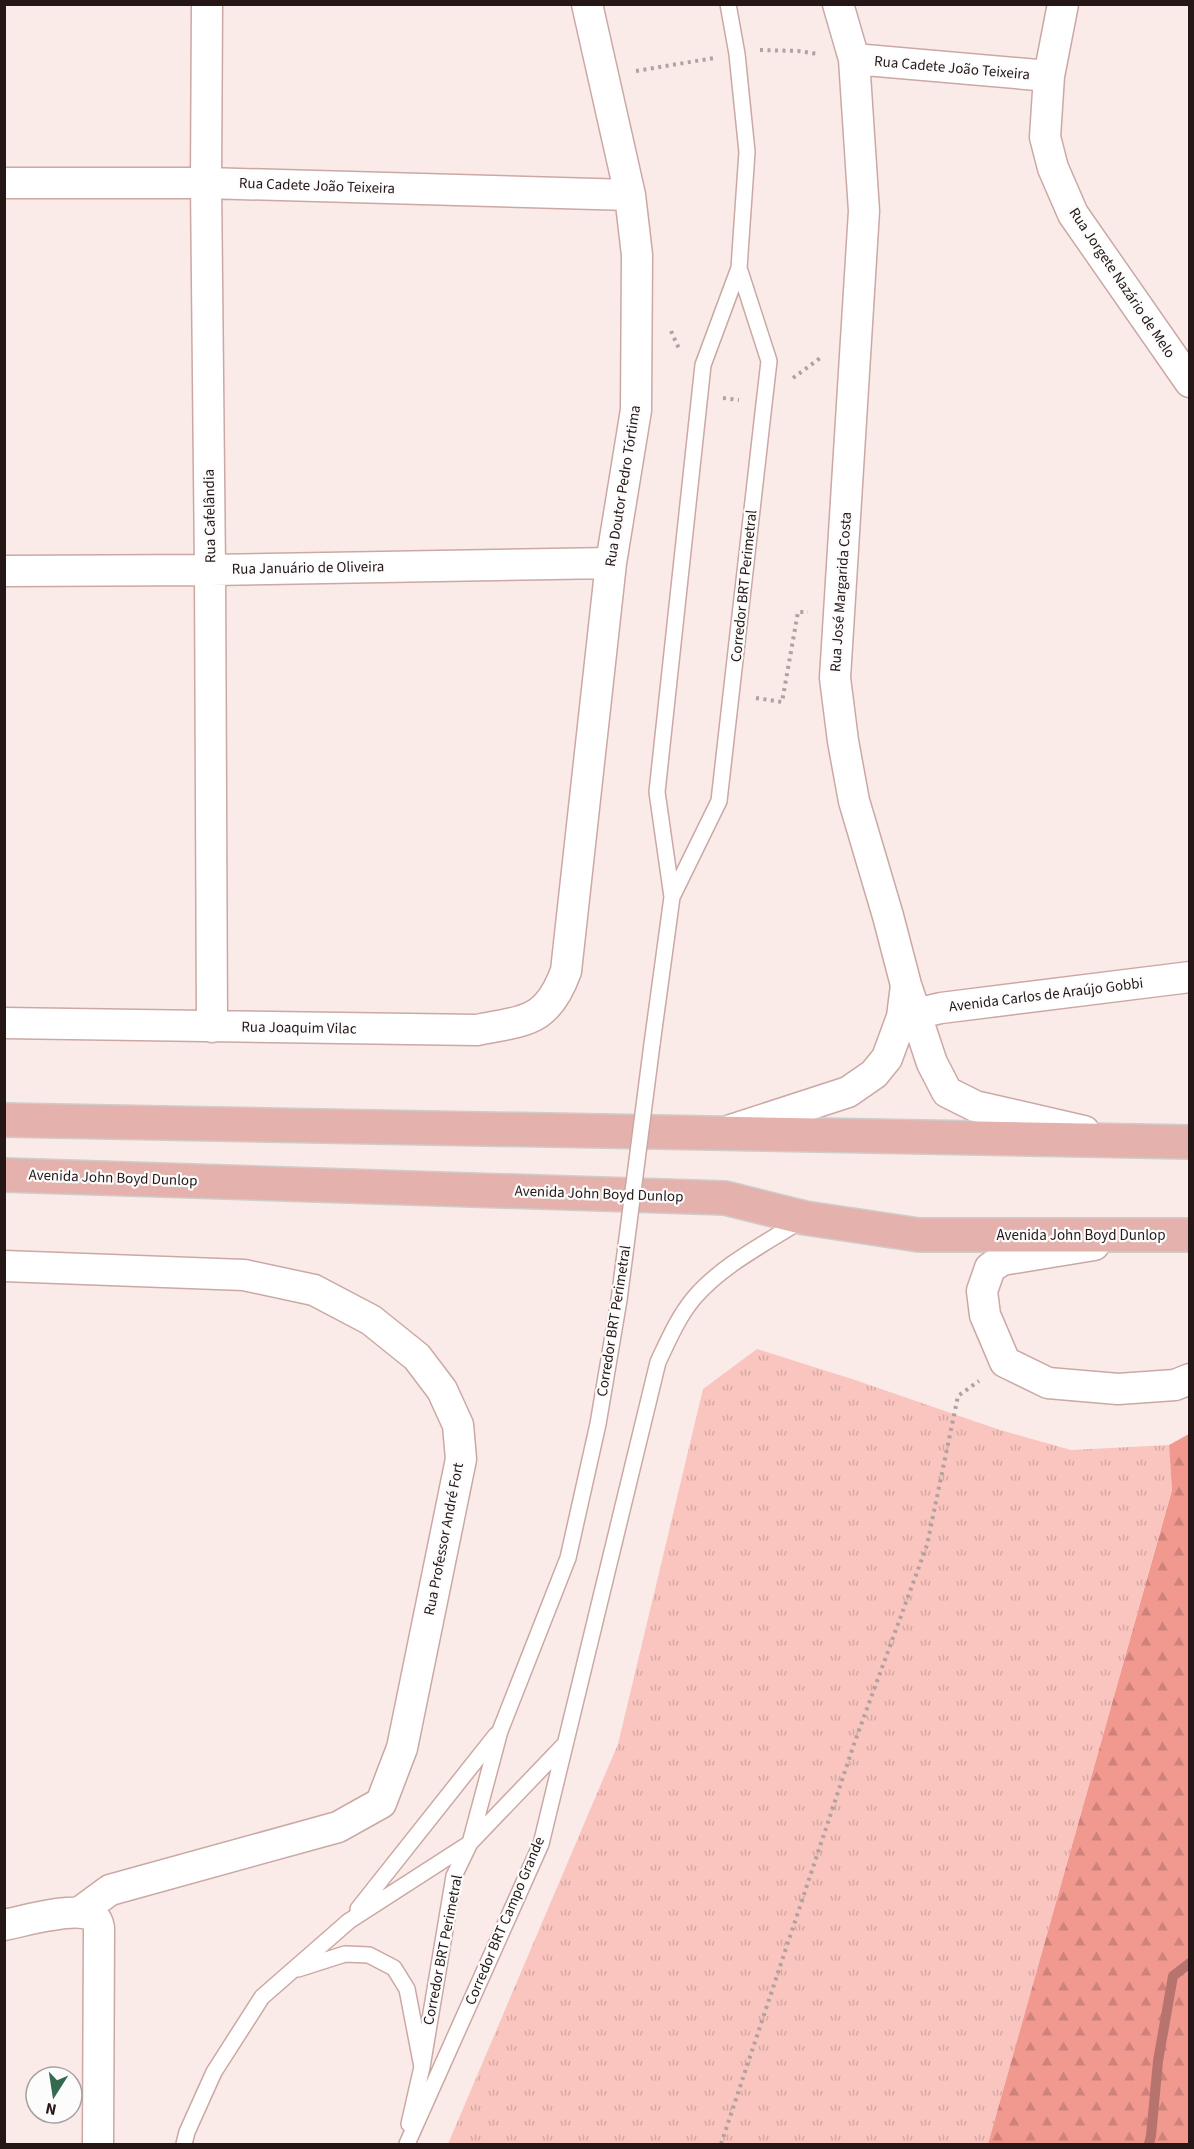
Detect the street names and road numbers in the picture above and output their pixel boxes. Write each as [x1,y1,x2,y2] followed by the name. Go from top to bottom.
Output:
[873,51,1031,85] street label: Rua Cadete João Teixeira
[239,173,395,199] street label: Rua Cadete João Teixeira
[1064,204,1180,362] street label: Rua Jorgete Nazário de Melo
[600,404,646,568] street label: Rua Doutor Pedro Tórtima
[199,469,221,563] street label: Rua Cafelândia
[726,509,762,663] street label: Corredor BRT Perimetral
[825,511,857,673] street label: Rua José Margarida Costa
[231,556,385,580] street label: Rua Januário de Oliveira
[948,973,1144,1017] street label: Avenida Carlos de Araújo Gobbi
[241,1016,357,1040] street label: Rua Joaquim Vilac
[28,1165,198,1191] street label: Avenida John Boyd Dunlop
[514,1181,684,1207] street label: Avenida John Boyd Dunlop
[997,1225,1165,1246] street label: Avenida John Boyd Dunlop
[592,1244,636,1398] street label: Corredor BRT Perimetral
[419,1461,469,1617] street label: Rua Professor André Fort
[460,1834,550,2008] street label: Corredor BRT Campo Grande
[418,1873,468,2027] street label: Corredor BRT Perimetral

